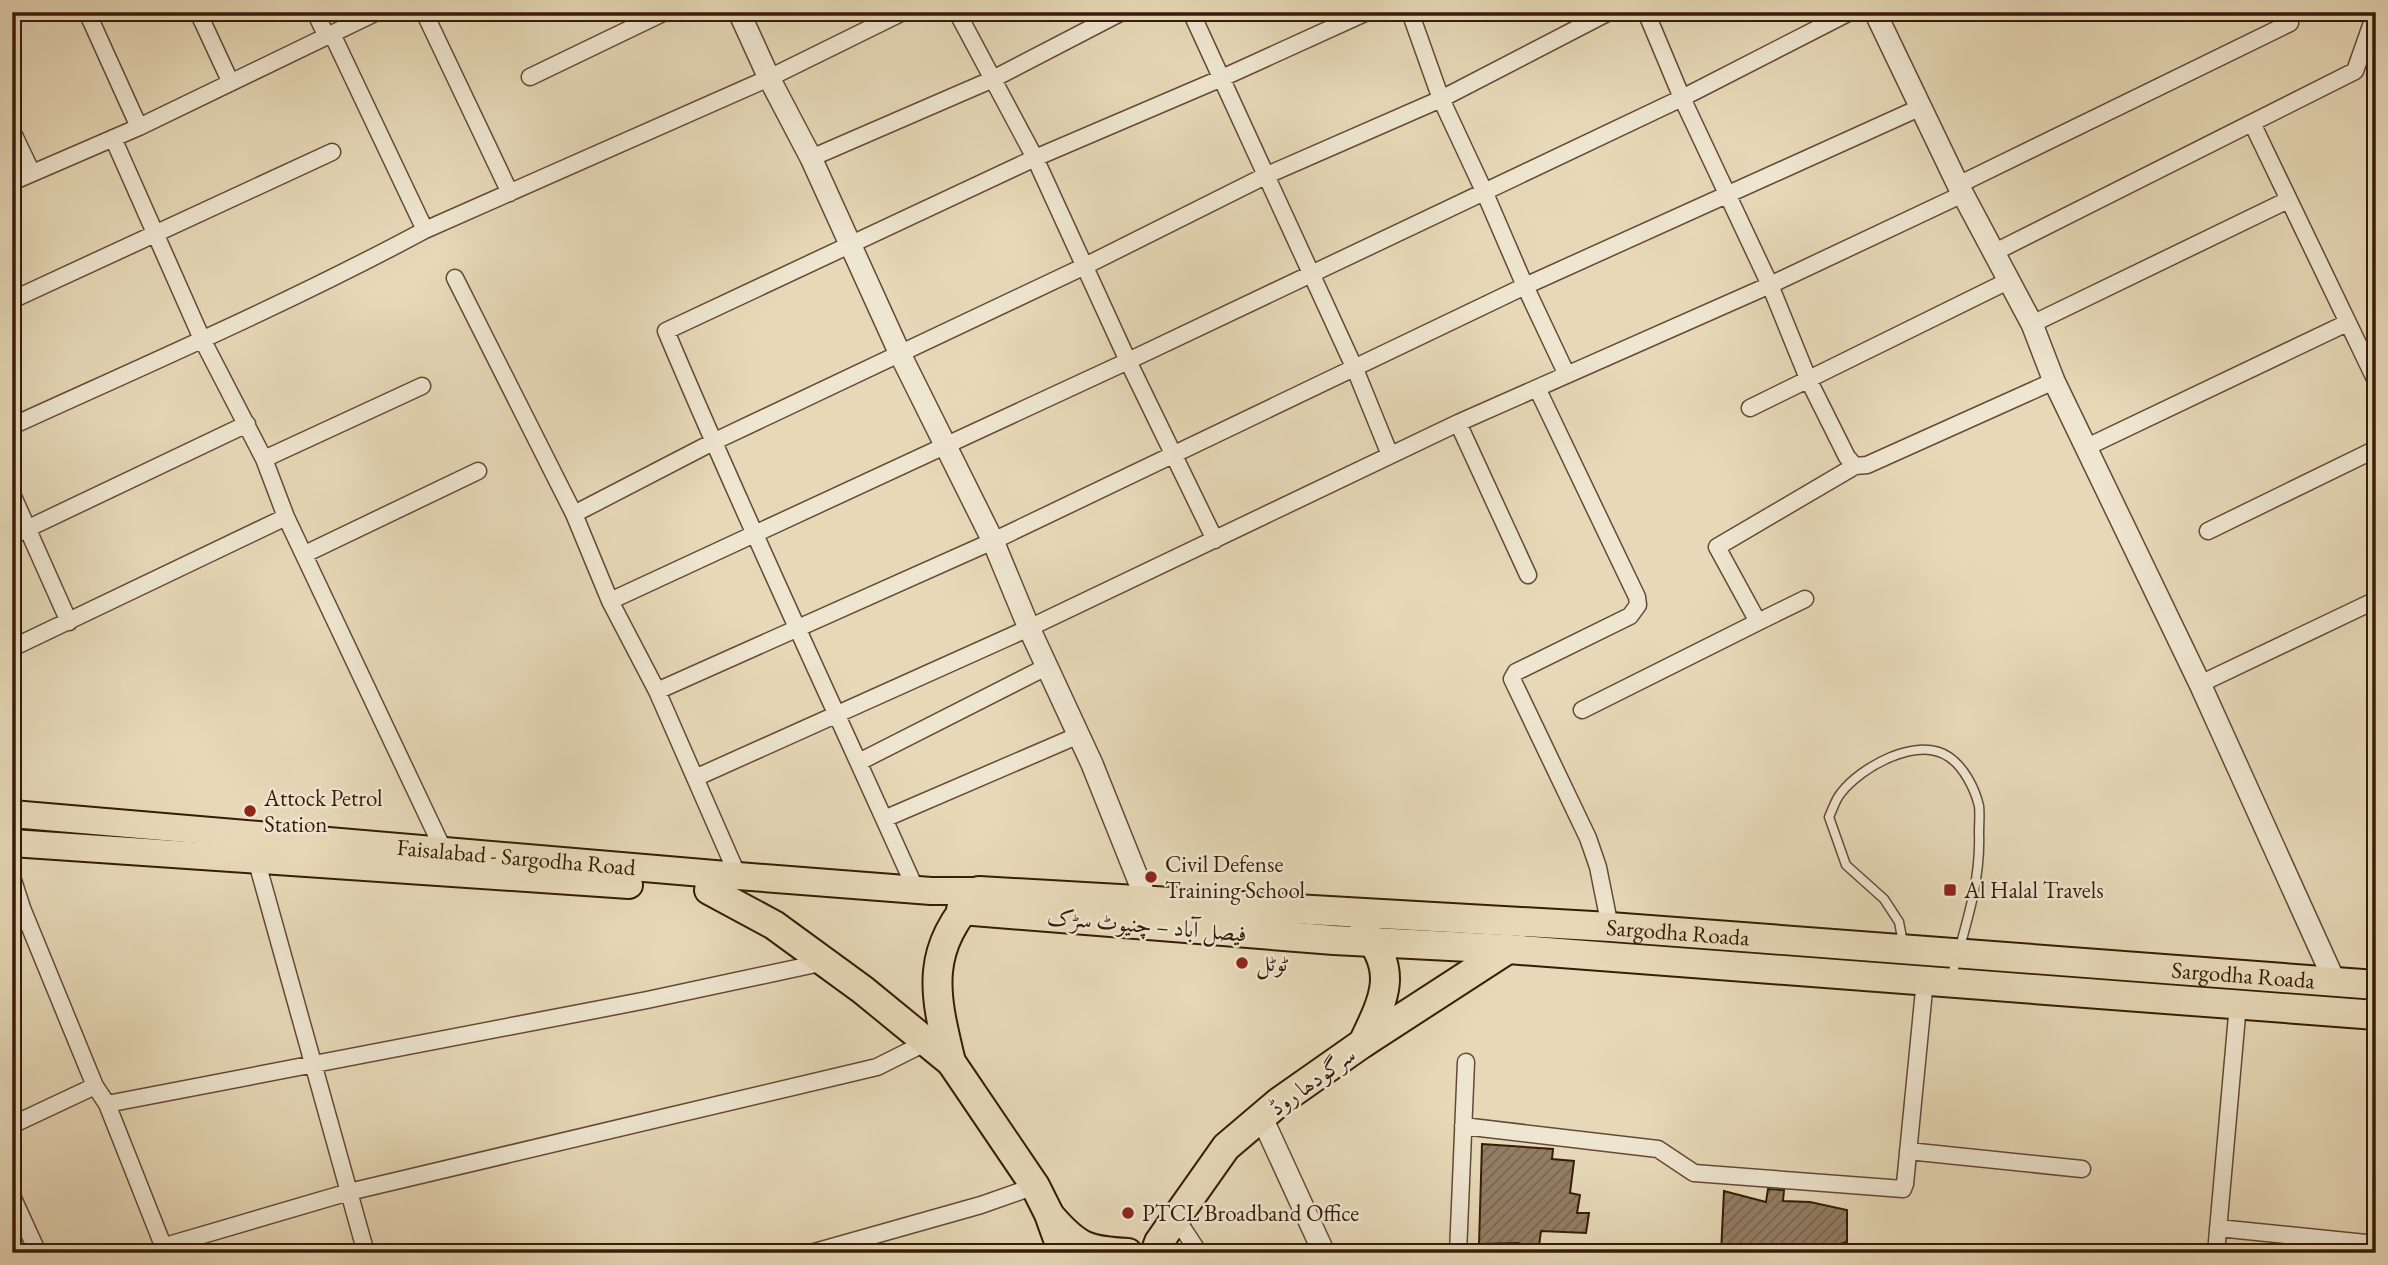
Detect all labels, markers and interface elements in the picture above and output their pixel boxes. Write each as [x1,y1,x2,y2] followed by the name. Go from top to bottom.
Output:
[263,783,383,839] place label: Attock Petrol Station
[242,803,258,819] marker: Attock Petrol Station
[396,832,637,882] street label: Faisalabad - Sargodha Road
[1165,849,1305,905] place label: Civil Defense Training School
[1143,869,1159,885] marker: Civil Defense Training School
[1963,875,2104,905] place label: Al Halal Travels
[1942,882,1958,898] marker: Al Halal Travels
[1046,901,1248,951] street label: فیصل آباد – چنیوٹ سڑک
[1605,912,1751,953] street label: Sargodha Roada
[1256,948,1289,980] place label: ٹوٹل
[1234,955,1250,971] marker: ٹوٹل
[2171,955,2317,995] street label: Sargodha Roada
[1263,1040,1362,1123] street label: سرگودھا روڈ
[1142,1198,1359,1228] place label: PTCL Broadband Office
[1120,1205,1136,1221] marker: PTCL Broadband Office

